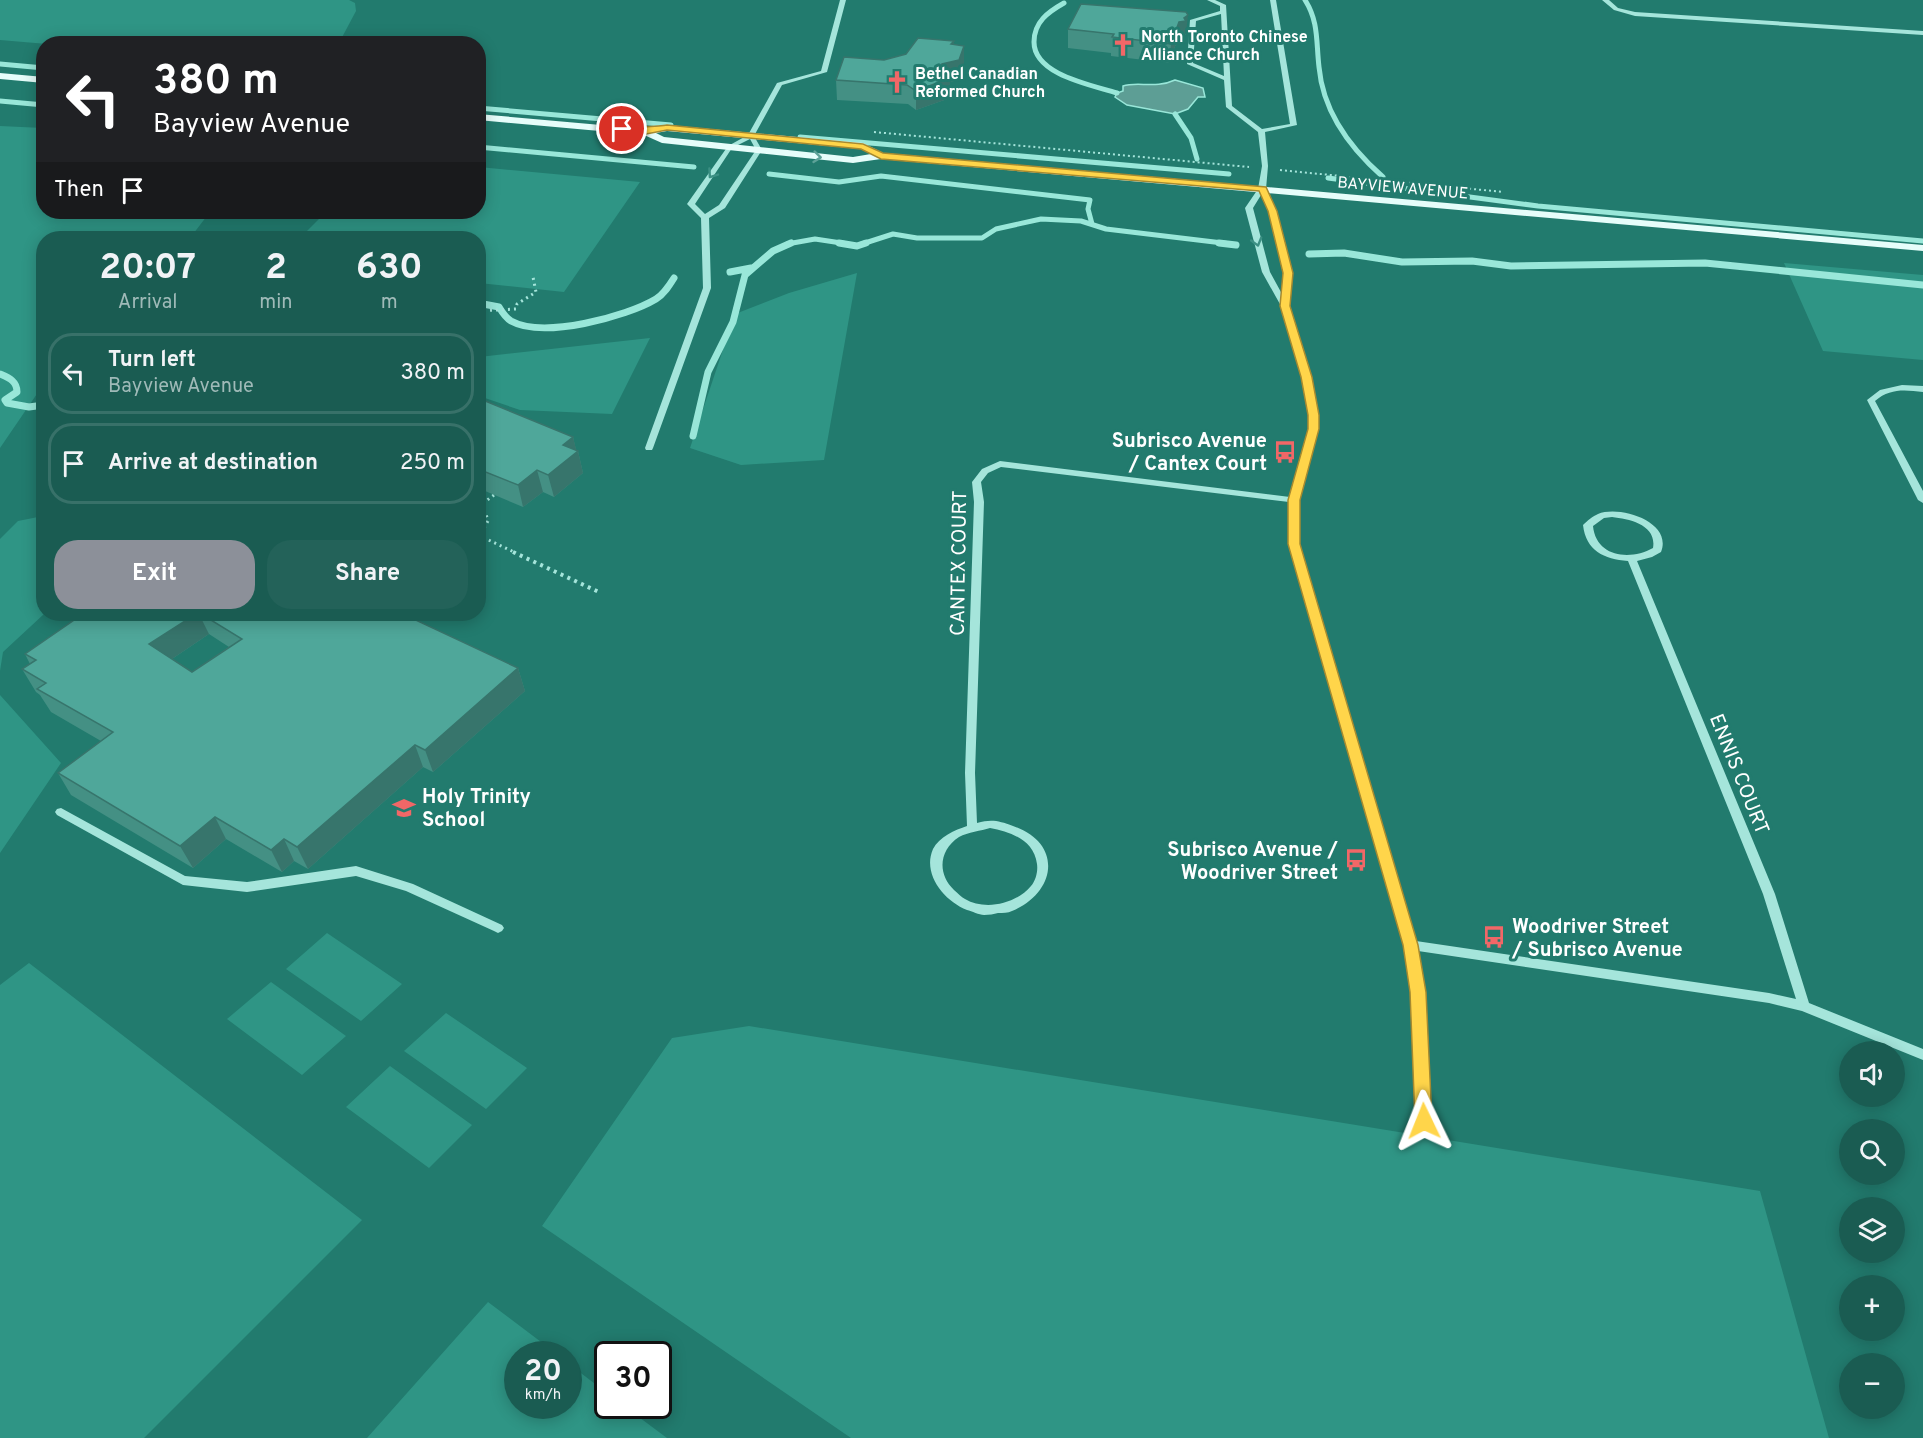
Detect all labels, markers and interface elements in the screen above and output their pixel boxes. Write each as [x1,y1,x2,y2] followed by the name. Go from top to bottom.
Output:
[1141,28,1308,66] place label: North Toronto Chinese Alliance Church
[1110,32,1136,58] church icon: North Toronto Chinese Alliance Church
[153,56,279,109] text: 380 m
[54,60,132,138] icon: left
[915,65,1045,103] place label: Bethel Canadian Reformed Church
[884,69,910,95] church icon: Bethel Canadian Reformed Church
[596,103,647,154] pin
[153,108,350,142] text: Bayview Avenue
[605,112,638,145] icon: arrive
[813,150,822,162] one-way arrow
[708,167,719,178] one-way arrow
[1337,173,1469,205] street label: BAYVIEW AVENUE
[116,174,149,207] icon: arrive
[54,177,104,204] text: Then
[1250,236,1262,247] one-way arrow
[99,246,196,292] text: 20:07
[265,246,287,292] text: 2
[356,246,423,292] text: 630
[118,290,177,316] text: Arrival
[259,290,293,316] text: min
[381,290,398,316] text: m
[108,347,196,374] text: Turn left
[57,357,90,390] icon: left
[401,360,465,387] text: 380 m
[108,374,254,400] text: Bayview Avenue
[1112,429,1267,478] place label: Subrisco Avenue / Cantex Court
[1272,439,1298,465] bus stop icon: Subrisco Avenue / Cantex Court
[57,447,90,480] icon: arrive
[108,450,318,477] text: Arrive at destination
[400,450,465,477] text: 250 m
[946,490,974,636] street label: CANTEX COURT
[54,540,255,609] button: Exit
[267,540,468,609] button: Share
[1702,711,1774,839] street label: ENNIS COURT
[422,785,531,834] place label: Holy Trinity School
[391,795,417,821] school or university icon: Holy Trinity School
[1167,838,1339,887] place label: Subrisco Avenue / Woodriver Street
[1343,847,1369,873] bus stop icon: Subrisco Avenue / Woodriver Street
[1511,915,1683,964] place label: Woodriver Street / Subrisco Avenue
[1481,924,1507,950] bus stop icon: Woodriver Street / Subrisco Avenue
[1839,1041,1905,1419] map controls
[1839,1041,1905,1107] button: sound
[1392,1089,1456,1153] position arrow
[1839,1119,1905,1185] button: search
[1839,1197,1905,1263] button: layers
[1839,1275,1905,1341] button: +
[594,1341,672,1419] speed limit sign: 30
[1839,1353,1905,1419] button: −
[524,1354,562,1391] text: 20
[525,1386,561,1405] text: km/h

